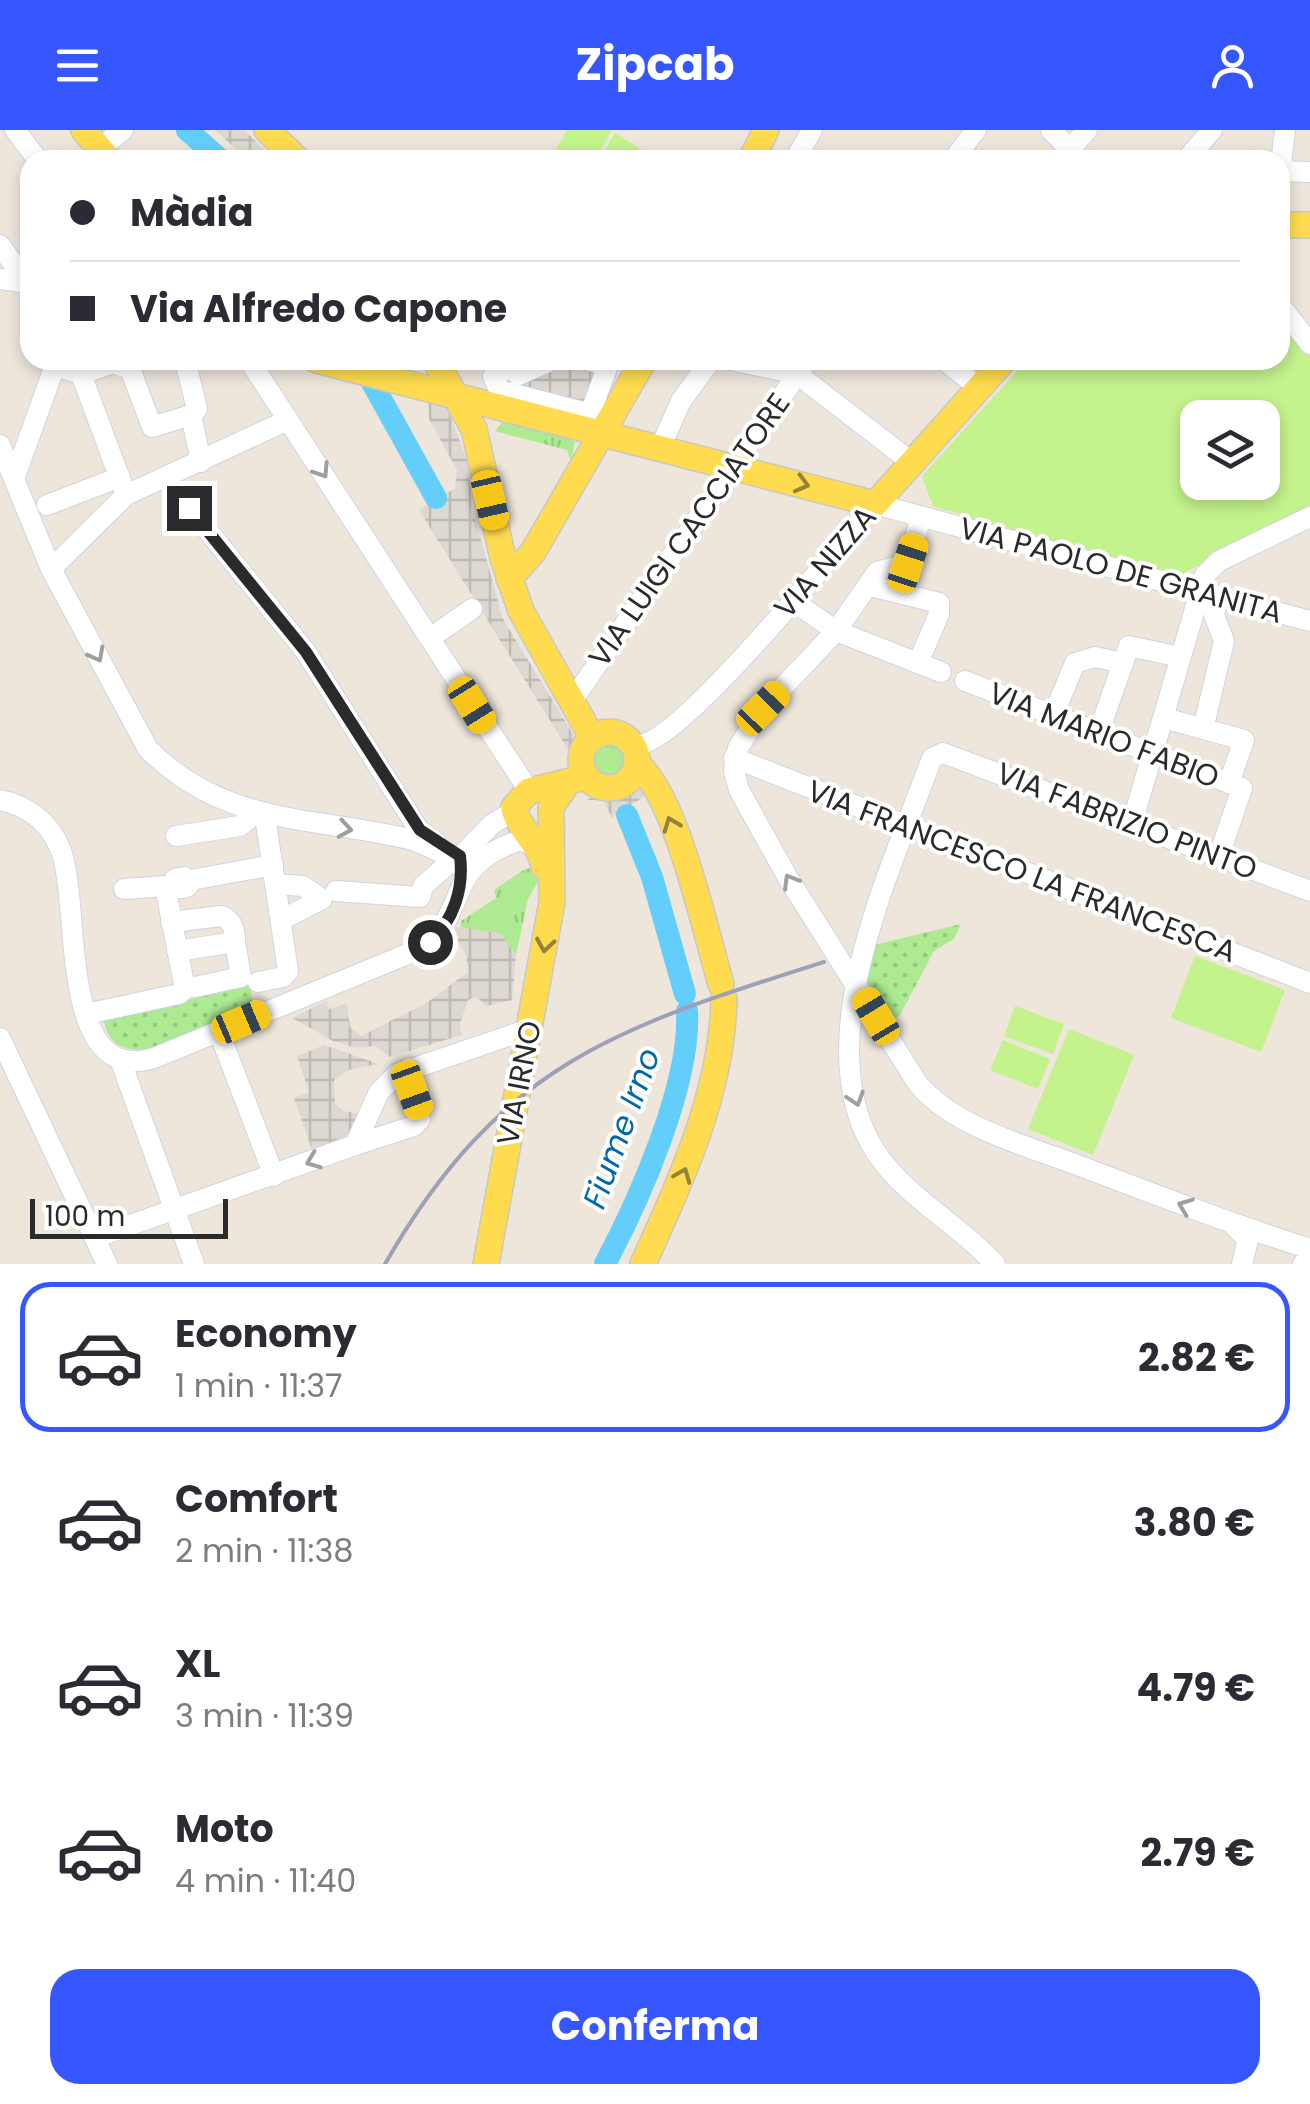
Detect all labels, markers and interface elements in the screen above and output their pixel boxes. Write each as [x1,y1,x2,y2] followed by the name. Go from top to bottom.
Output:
[576,33,735,96] text: Zipcab
[50,38,105,93] icon: menu
[1205,38,1260,93] icon: person
[130,186,254,239] text: Màdia
[130,282,507,335] text: Via Alfredo Capone
[578,384,800,676] street label: VIA LUIGI CACCIATORE
[1180,400,1280,500] map controls
[1180,400,1280,500] button: layers
[310,460,329,478] one-way arrow
[469,467,511,533] car
[792,472,809,493] one-way arrow
[167,486,212,531] route end
[764,496,886,628] street label: VIA NIZZA
[955,506,1287,634] street label: VIA PAOLO DE GRANITA
[884,530,932,596] car
[84,644,104,662] one-way arrow
[982,671,1226,799] street label: VIA MARIO FABIO
[443,672,501,738] car
[731,676,795,740] car
[990,751,1264,891] street label: VIA FABRIZIO PINTO
[801,769,1243,973] street label: VIA FRANCESCO LA FRANCESCA
[663,817,683,834] one-way arrow
[337,818,354,839] one-way arrow
[783,874,802,892] one-way arrow
[408,920,453,965] route start
[535,937,556,954] one-way arrow
[848,983,904,1049] car
[208,996,274,1048] car
[486,1017,552,1149] street label: VIA IRNO
[571,1042,671,1214] water label: Fiume Irno
[388,1057,436,1123] car
[845,1090,865,1107] one-way arrow
[305,1150,322,1170] one-way arrow
[671,1167,691,1185] one-way arrow
[30,1194,228,1238] scale bar
[45,1197,125,1236] text: 100 m
[1177,1197,1194,1218] one-way arrow
[175,1307,357,1360] text: Economy
[55,1312,145,1402] icon: car
[1138,1331,1255,1384] text: 2.82 €
[175,1363,343,1408] text: 1 min · 11:37
[175,1472,338,1525] text: Comfort
[55,1477,145,1567] icon: car
[1134,1496,1255,1549] text: 3.80 €
[175,1528,353,1573] text: 2 min · 11:38
[175,1637,220,1690] text: XL
[55,1642,145,1732] icon: car
[1137,1661,1255,1714] text: 4.79 €
[175,1693,354,1738] text: 3 min · 11:39
[175,1802,274,1855] text: Moto
[55,1807,145,1897] icon: car
[1141,1826,1255,1879] text: 2.79 €
[175,1858,356,1903] text: 4 min · 11:40
[50,1969,1260,2084] button: Conferma

